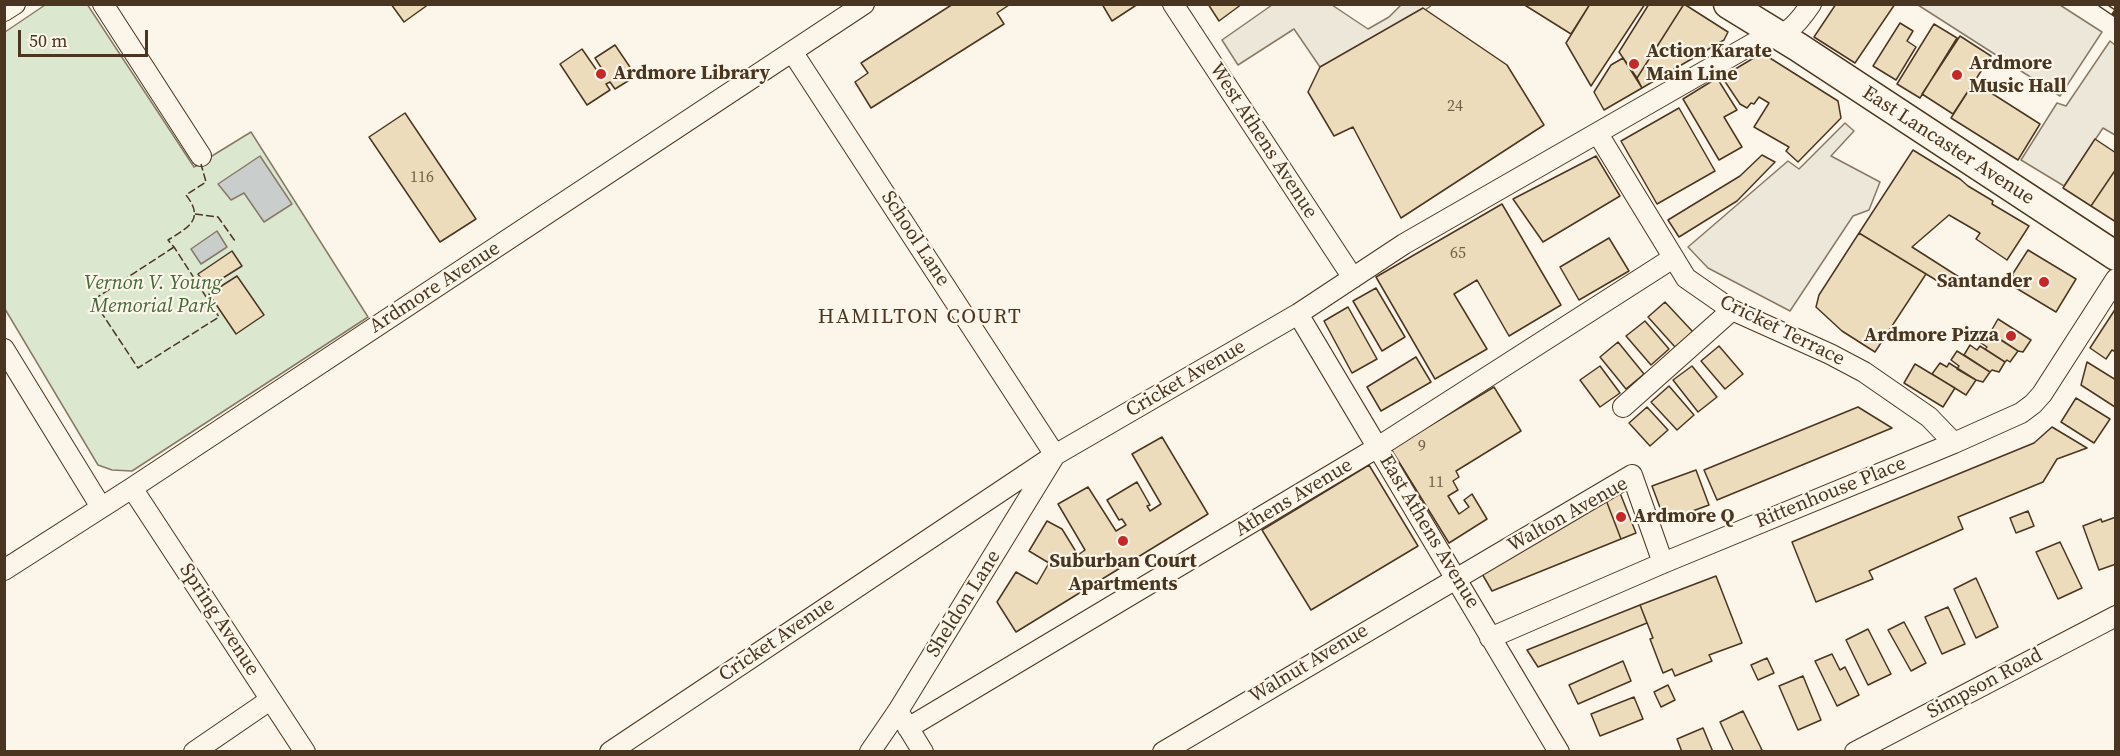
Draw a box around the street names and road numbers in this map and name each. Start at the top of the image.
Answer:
street label: West Athens Avenue [1204,59,1322,223]
street label: East Lancaster Avenue [1857,81,2039,211]
street label: School Lane [875,187,955,291]
street label: Ardmore Avenue [365,237,505,339]
street label: Cricket Terrace [1716,290,1848,372]
street label: Cricket Avenue [1122,335,1250,423]
street label: East Athens Avenue [1374,451,1484,613]
street label: Rittenhouse Place [1752,452,1910,534]
street label: Athens Avenue [1231,454,1357,542]
street label: Walton Avenue [1504,472,1632,558]
street label: Sheldon Lane [922,546,1006,662]
street label: Spring Avenue [174,559,264,681]
street label: Cricket Avenue [715,593,839,687]
street label: Walnut Avenue [1245,619,1373,709]
street label: Simpson Road [1923,644,2047,724]

